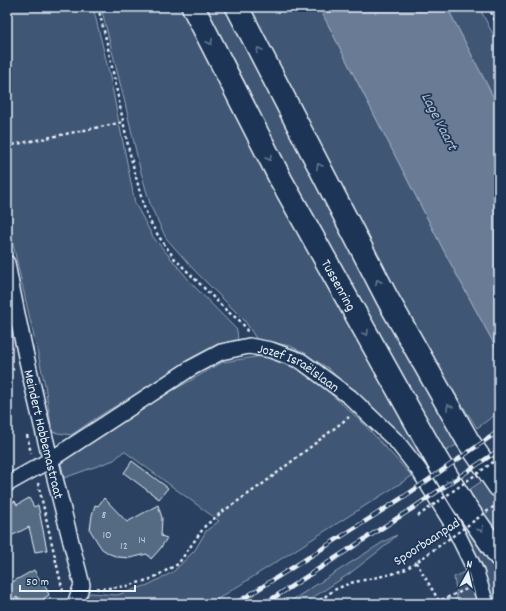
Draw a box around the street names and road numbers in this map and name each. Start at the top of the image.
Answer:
street label: Tussenring [315,256,360,315]
street label: Jozef Israëlslaan [256,340,343,398]
street label: Meindert Hobbemastraat [17,368,68,501]
street label: Spoorbaanpad [390,514,464,572]

